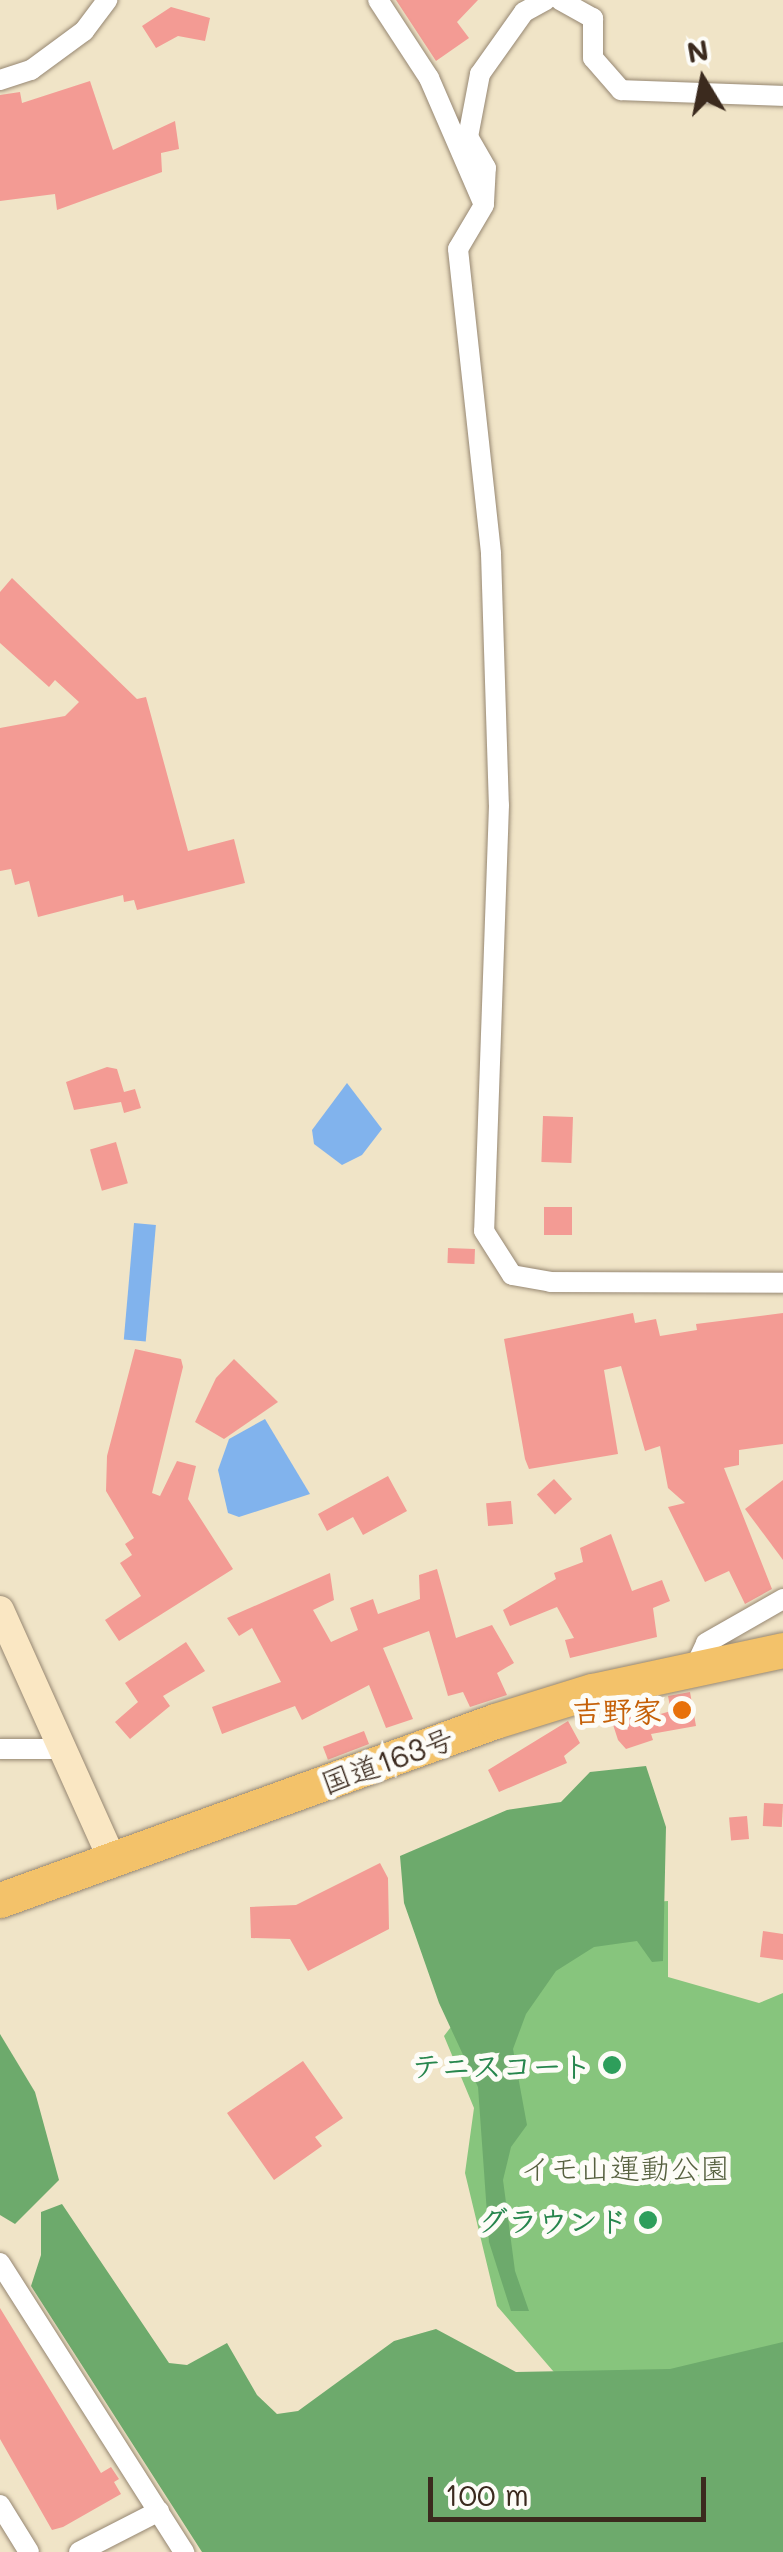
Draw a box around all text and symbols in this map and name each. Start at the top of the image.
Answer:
north arrow [653,30,753,130]
text: N [684,31,711,70]
place label: 吉野家 [572,1692,662,1728]
marker: 吉野家 [671,1699,693,1721]
street label: 国道163号 [315,1719,459,1801]
place label: テニスコート [412,2047,592,2083]
marker: テニスコート [601,2054,623,2076]
park label: イモ山運動公園 [520,2149,730,2185]
place label: グラウンド [478,2202,628,2238]
marker: グラウンド [637,2209,659,2231]
scale bar [433,2457,710,2519]
text: 100 m [445,2474,529,2514]

